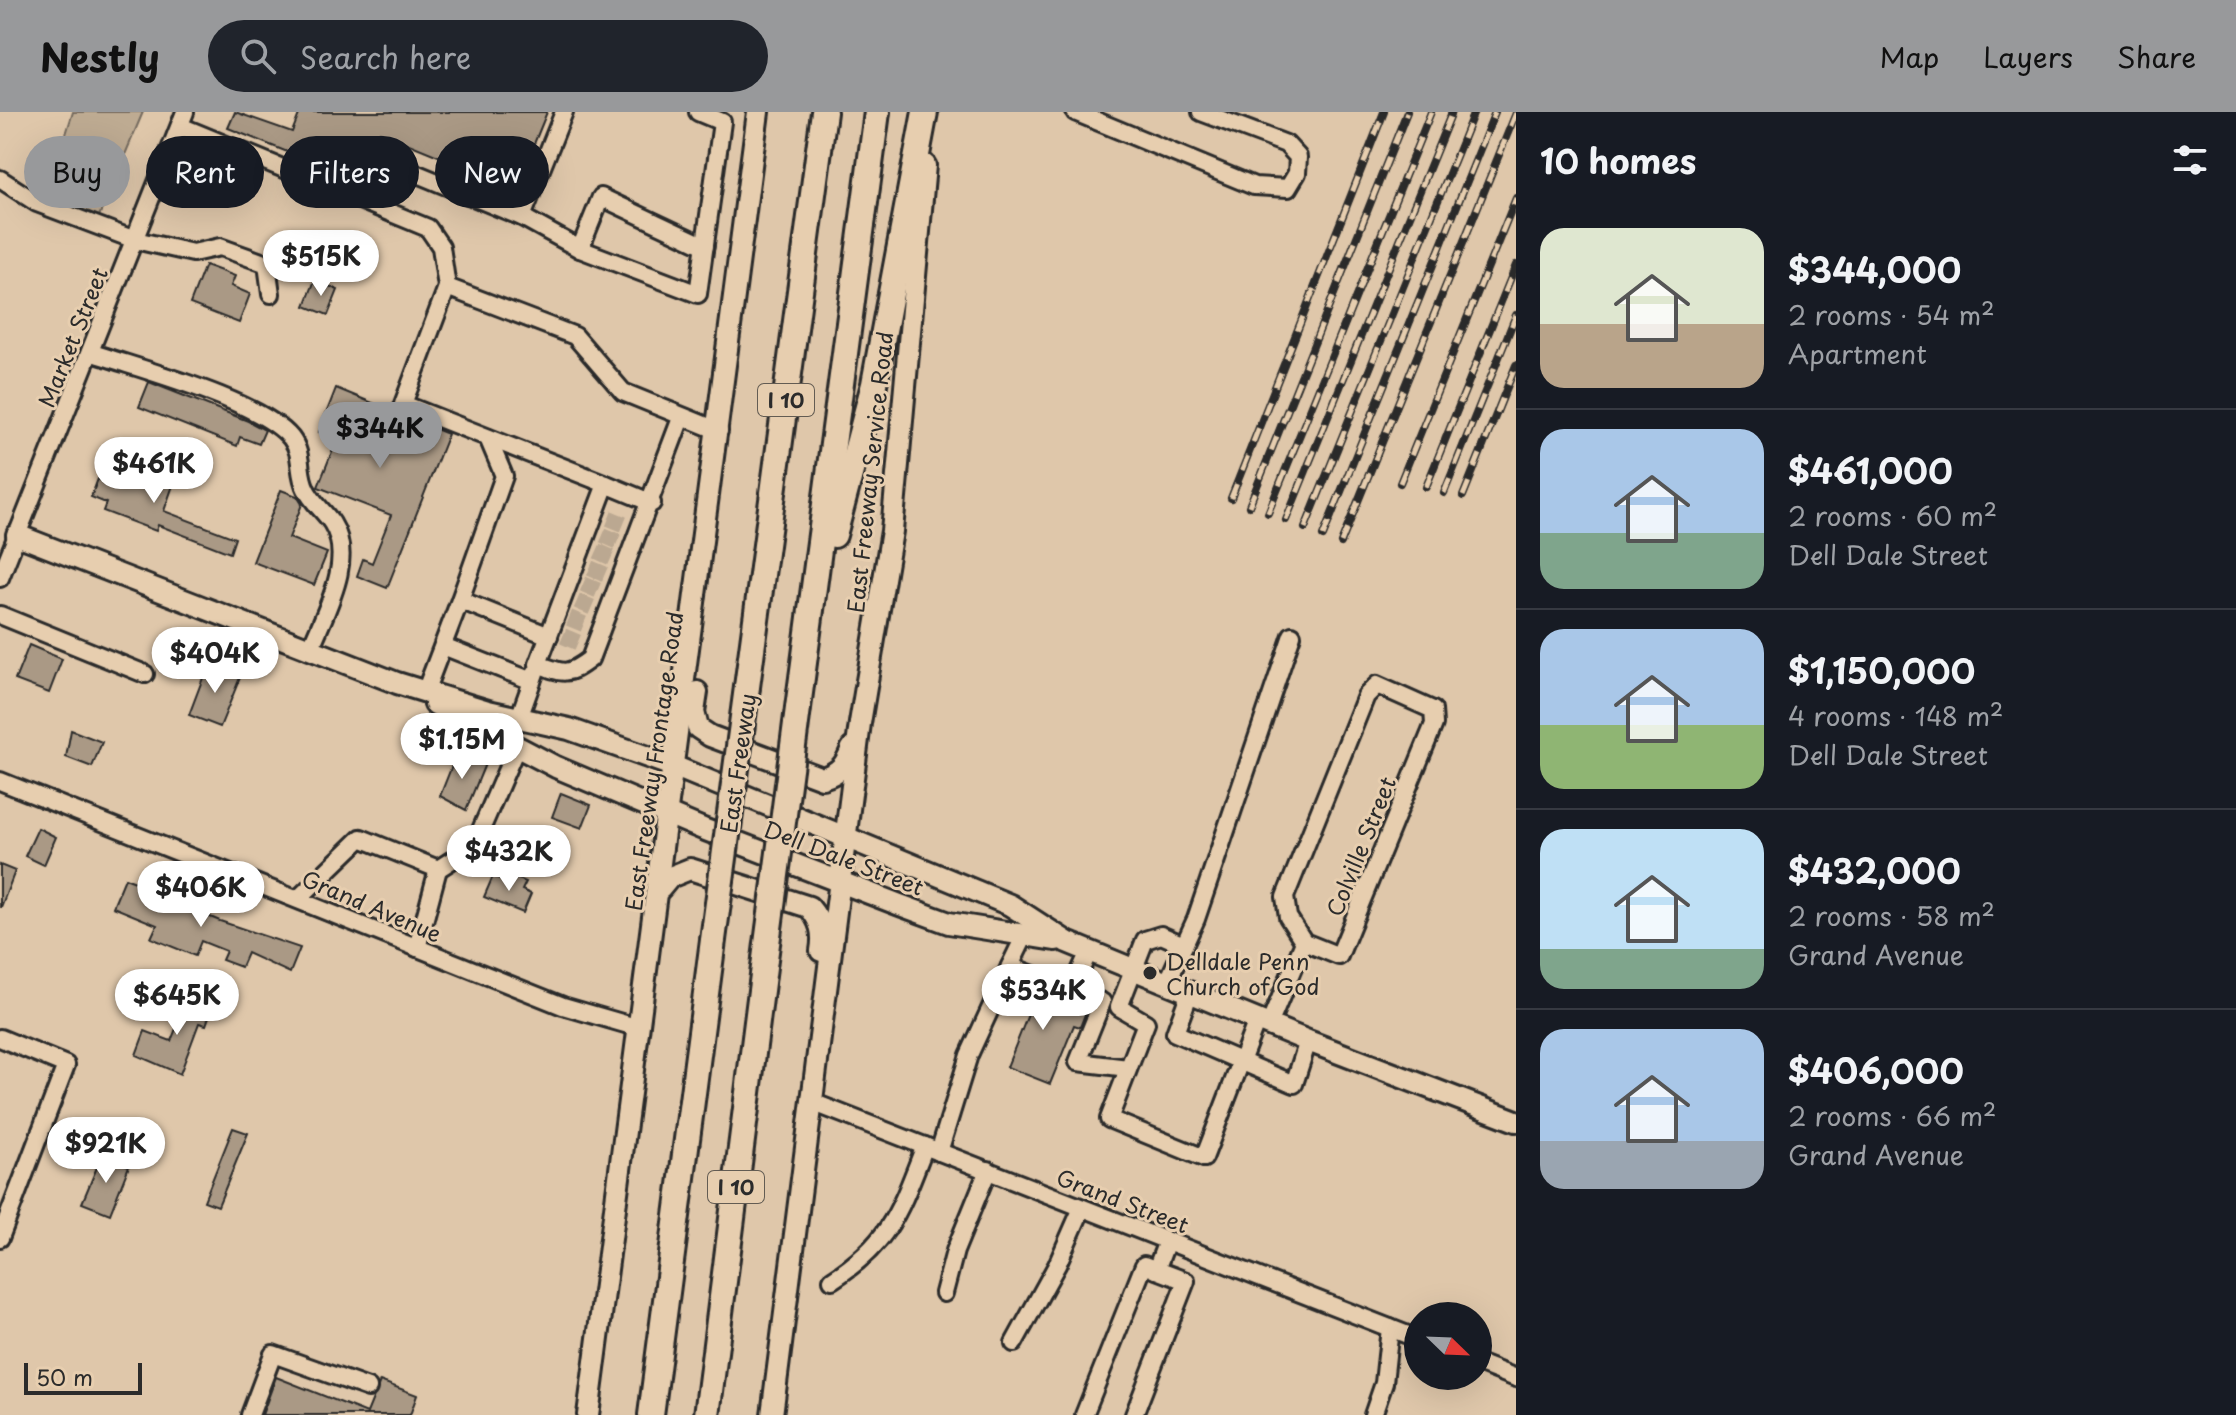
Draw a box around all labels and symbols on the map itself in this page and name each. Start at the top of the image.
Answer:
pin: $515K [265,230,377,298]
street label: Market Street [29,262,115,412]
street label: East Freeway Service Road [838,330,900,614]
road number: I 10 [758,384,814,416]
pin: $344K [324,402,436,470]
pin: $461K [98,437,210,505]
street label: East Freeway Frontage Road [616,609,690,913]
pin: $404K [159,627,271,695]
street label: East Freeway [711,691,763,835]
pin: $1.15M [397,713,527,781]
street label: Colville Street [1317,771,1403,921]
street label: Dell Dale Street [759,811,929,903]
pin: $432K [453,825,565,893]
pin: $406K [145,861,257,929]
street label: Grand Avenue [297,861,447,949]
place label: Delldale Penn Church of God [1166,944,1319,1002]
pin: $534K [987,964,1099,1032]
marker: Delldale Penn Church of God [1141,964,1159,982]
pin: $645K [121,969,233,1037]
pin: $921K [50,1117,162,1185]
street label: Grand Street [1052,1160,1194,1240]
road number: I 10 [708,1171,764,1203]
north arrow [1404,1302,1492,1390]
scale bar [24,1359,142,1395]

